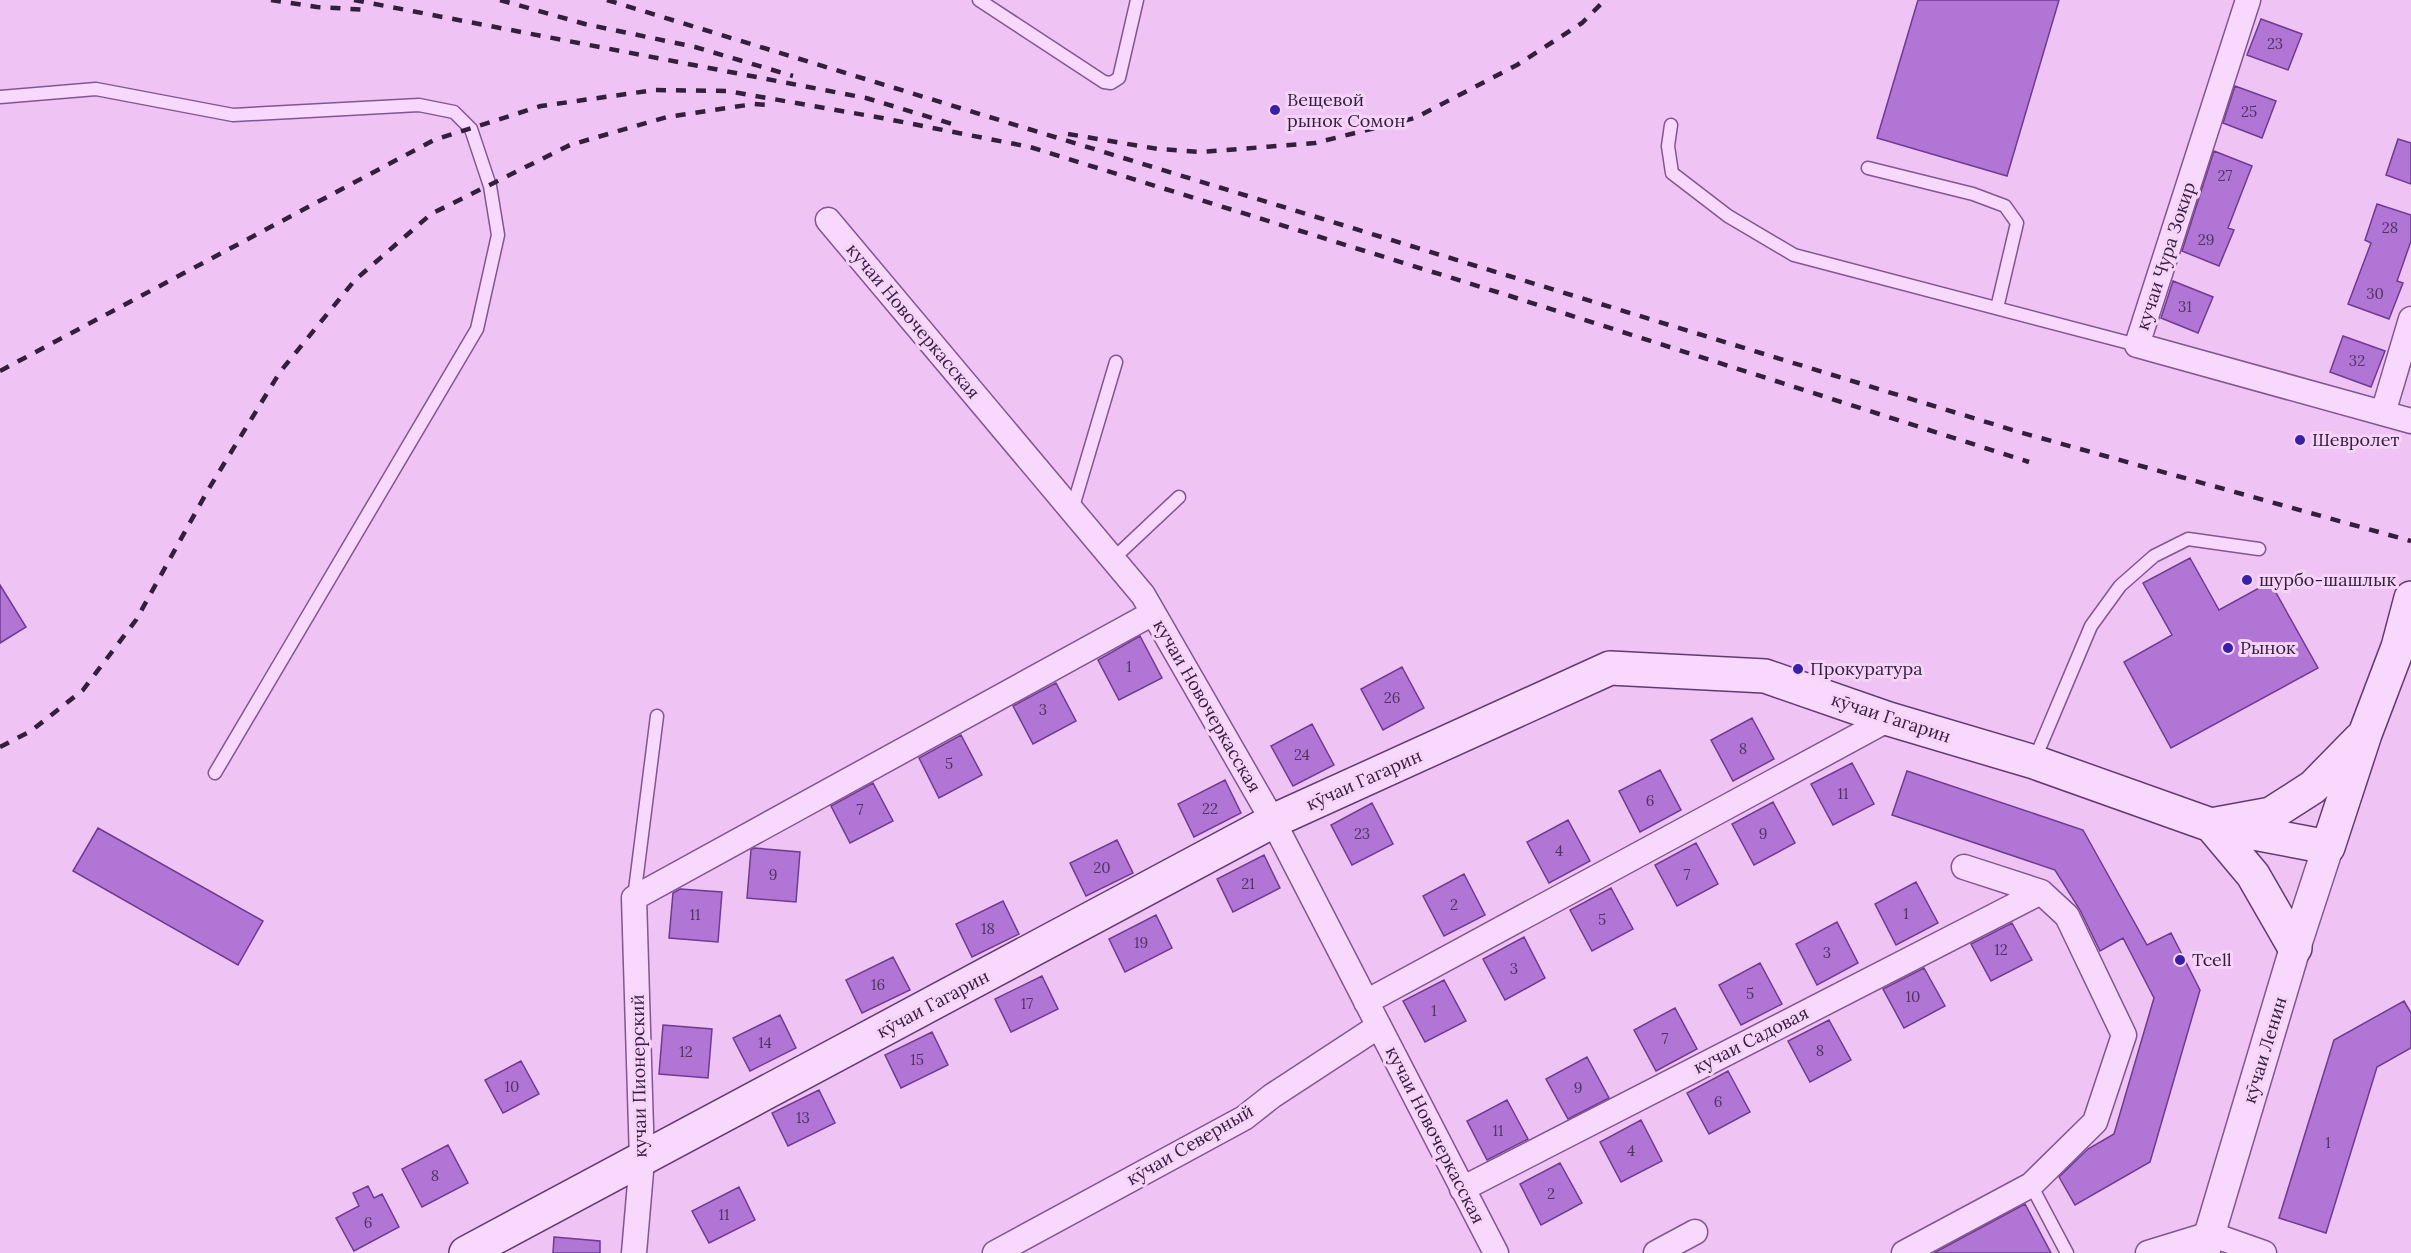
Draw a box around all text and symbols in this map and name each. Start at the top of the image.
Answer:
house number: 23 [2267,34,2283,53]
place label: Вещевой рынок Сомон [1287,88,1405,132]
house number: 25 [2241,102,2257,121]
marker: Вещевой рынок Сомон [1268,103,1282,117]
house number: 27 [2218,166,2233,185]
street label: кучаи Чура Зокир [2131,179,2200,333]
house number: 28 [2382,218,2398,237]
house number: 29 [2198,230,2214,249]
street label: кучаи Новочеркасская [842,238,985,403]
house number: 30 [2366,284,2384,303]
house number: 31 [2178,297,2192,316]
house number: 32 [2349,351,2365,370]
place label: Шевролет [2312,428,2400,451]
marker: Шевролет [2293,433,2307,447]
place label: шурбо-шашлык [2259,568,2396,591]
marker: шурбо-шашлык [2240,573,2254,587]
street label: кучаи Новочеркасская [1148,615,1266,796]
place label: Рынок [2240,636,2296,659]
marker: Рынок [2221,641,2235,655]
house number: 1 [1126,657,1132,676]
place label: Прокуратура [1810,657,1923,680]
marker: Прокуратура [1791,662,1805,676]
street label: кӯчаи Гагарин [1829,687,1954,748]
house number: 26 [1384,688,1400,707]
house number: 3 [1039,700,1047,719]
house number: 8 [1739,739,1747,758]
street label: кӯчаи Гагарин [1302,744,1425,815]
house number: 24 [1294,745,1310,764]
house number: 5 [945,754,953,773]
house number: 11 [1838,784,1848,803]
house number: 6 [1646,791,1654,810]
house number: 22 [1202,799,1218,818]
house number: 7 [857,800,864,819]
house number: 23 [1354,824,1370,843]
house number: 9 [1759,824,1767,843]
house number: 4 [1555,841,1563,860]
house number: 20 [1093,858,1111,877]
house number: 9 [769,865,777,884]
house number: 7 [1684,865,1691,884]
house number: 21 [1241,874,1255,893]
house number: 2 [1450,895,1458,914]
house number: 1 [1903,904,1909,923]
house number: 11 [690,905,700,924]
house number: 5 [1598,910,1606,929]
house number: 18 [981,919,995,938]
house number: 19 [1134,933,1148,952]
house number: 12 [1994,940,2008,959]
house number: 3 [1823,943,1831,962]
place label: Tcell [2192,948,2232,971]
marker: Tcell [2173,953,2187,967]
house number: 3 [1510,959,1518,978]
street label: кӯчаи Гагарин [873,964,993,1043]
house number: 16 [871,975,885,994]
house number: 5 [1746,984,1754,1003]
house number: 10 [1906,987,1920,1006]
street label: кучаи Пионерский [626,994,651,1158]
house number: 17 [1021,994,1033,1013]
street label: кӯчаи Ленин [2237,994,2292,1106]
house number: 1 [1431,1001,1437,1020]
street label: кучаи Садовая [1689,1001,1812,1078]
house number: 7 [1662,1029,1669,1048]
house number: 14 [758,1033,772,1052]
house number: 8 [1816,1041,1824,1060]
house number: 12 [679,1042,693,1061]
street label: кучаи Новочеркасская [1381,1042,1490,1227]
house number: 15 [910,1050,924,1069]
house number: 10 [505,1077,519,1096]
house number: 9 [1574,1078,1582,1097]
house number: 6 [1714,1092,1722,1111]
street label: кӯчаи Северный [1122,1099,1257,1190]
house number: 13 [796,1108,810,1127]
house number: 11 [1493,1121,1503,1140]
house number: 1 [2325,1133,2331,1152]
house number: 4 [1627,1141,1635,1160]
house number: 8 [431,1166,439,1185]
house number: 2 [1547,1184,1555,1203]
house number: 11 [719,1205,729,1224]
house number: 6 [364,1213,372,1232]

